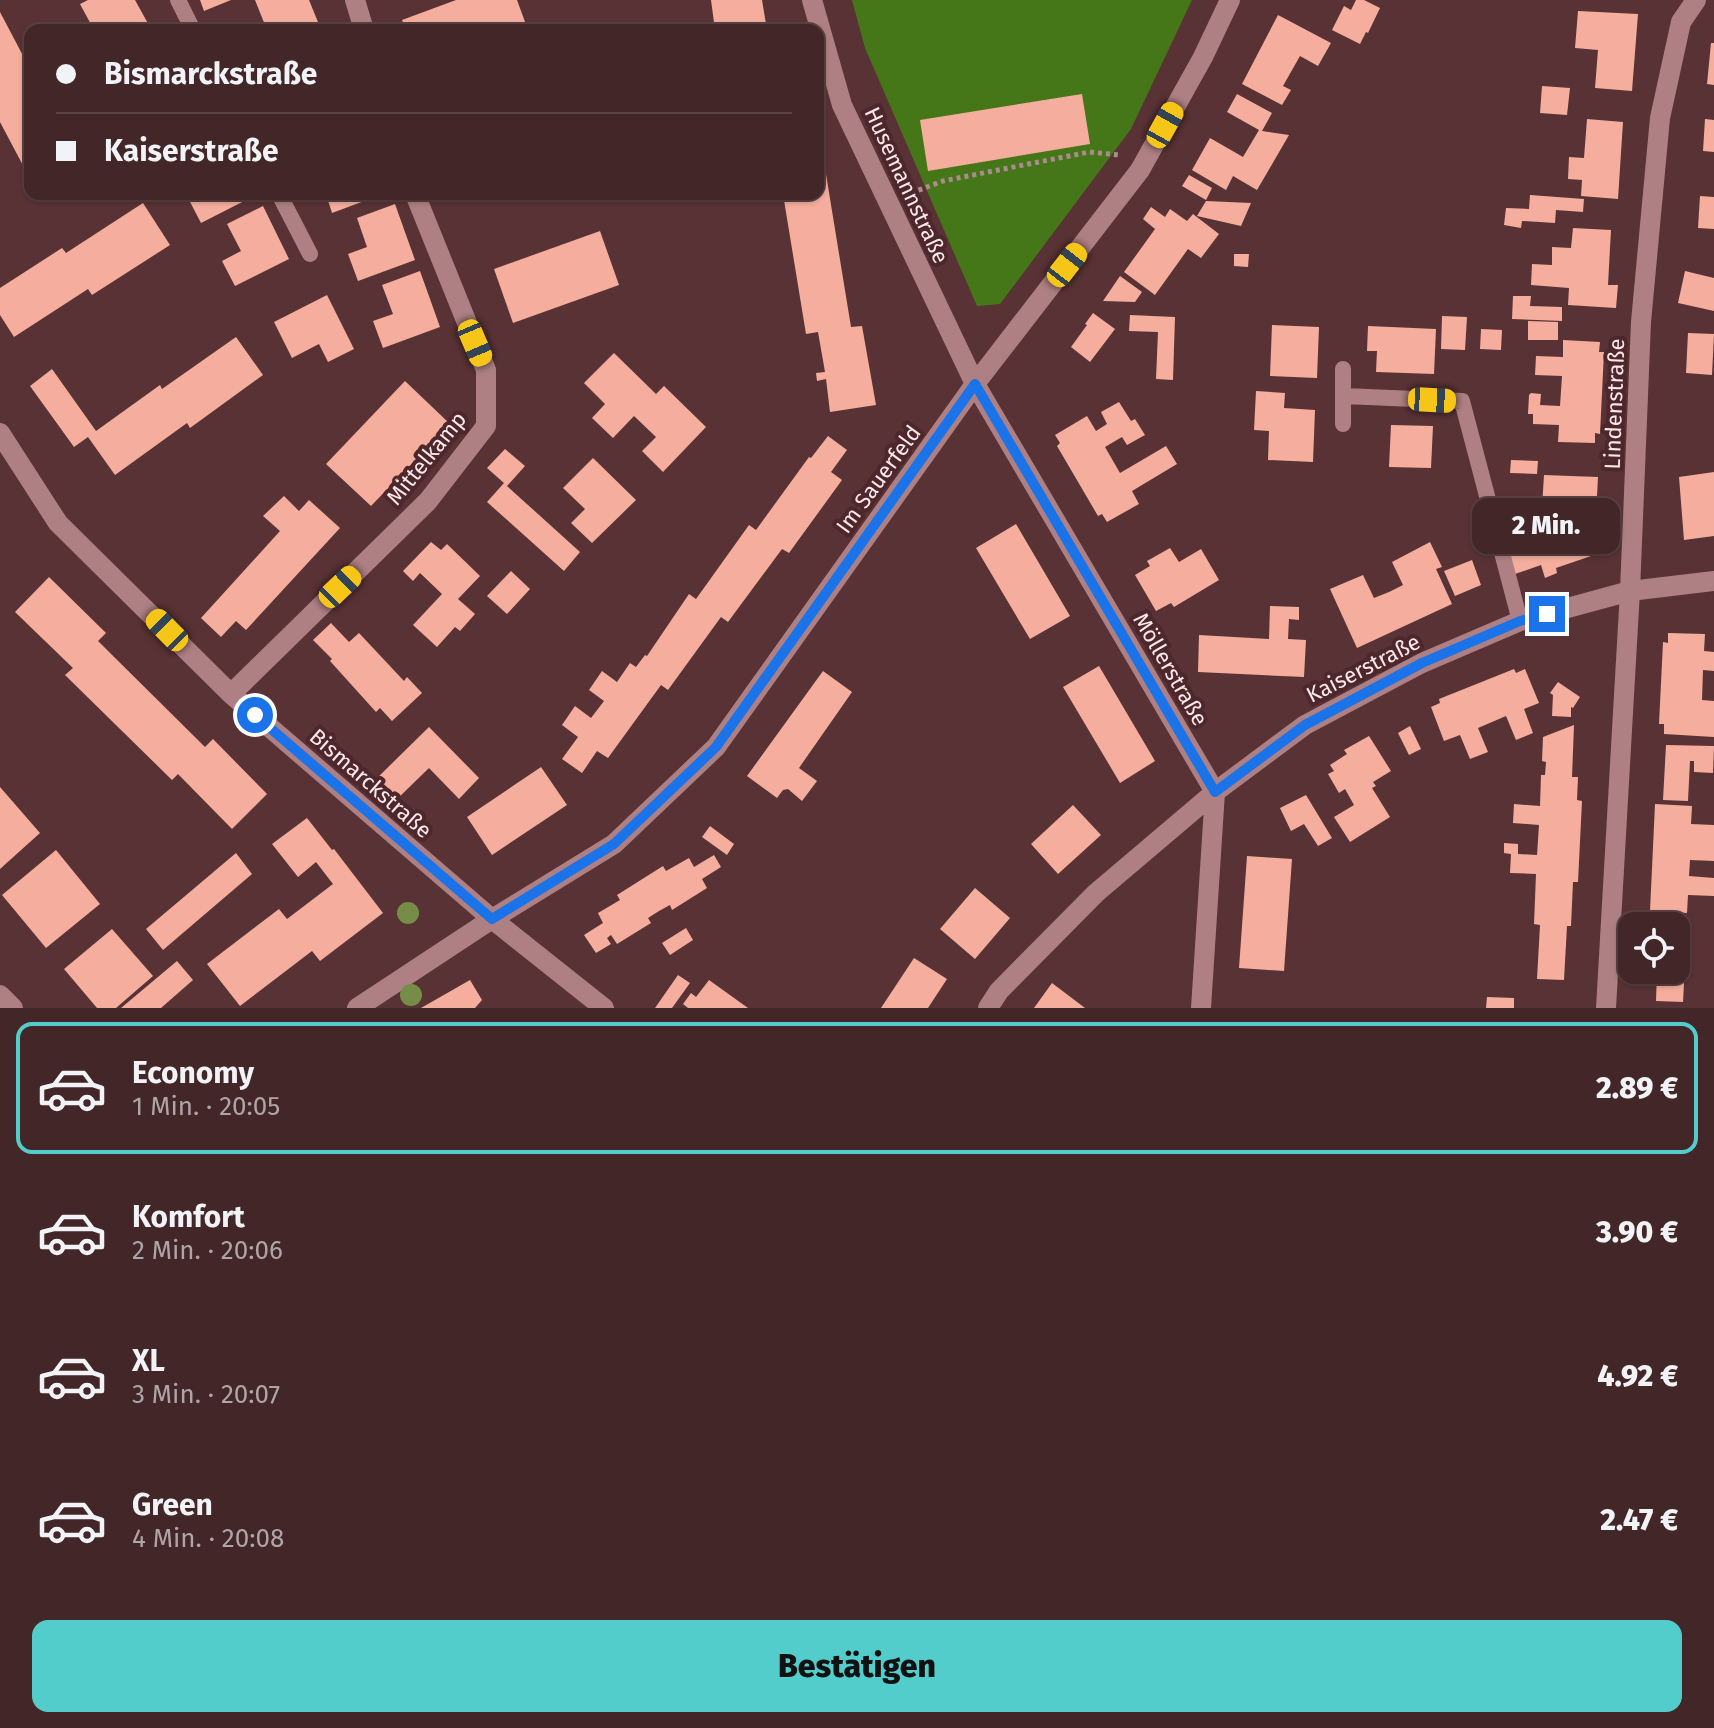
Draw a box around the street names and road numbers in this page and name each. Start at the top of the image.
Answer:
street label: Husemannstraße [858,103,955,268]
street label: Lindenstraße [1599,338,1630,470]
street label: Mittelkamp [381,406,472,510]
street label: Im Sauerfeld [830,420,927,539]
street label: Möllerstraße [1127,608,1214,730]
street label: Kaiserstraße [1302,628,1425,709]
street label: Bismarckstraße [304,723,437,844]

